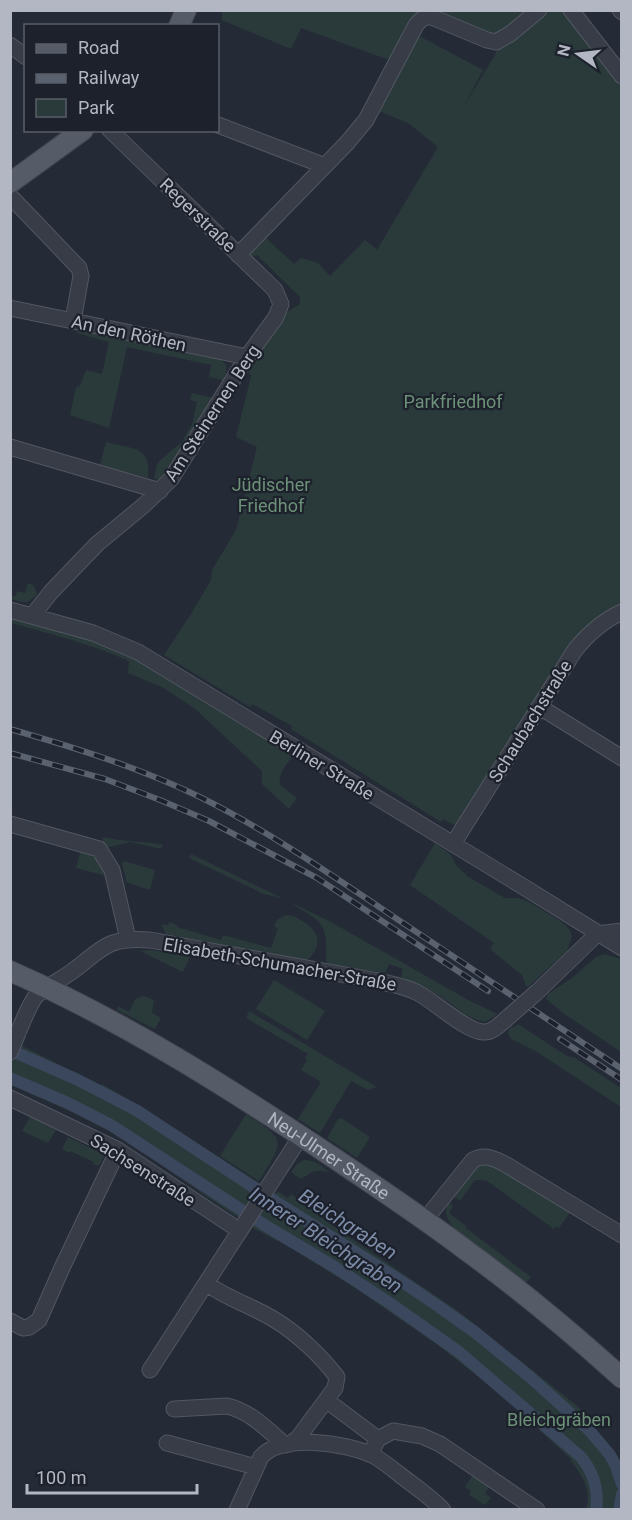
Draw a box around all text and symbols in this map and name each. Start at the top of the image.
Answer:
legend [24,24,219,132]
north arrow [548,24,608,84]
text: Road [78,37,119,58]
text: N [553,43,575,58]
text: Railway [78,67,140,88]
text: Park [78,97,115,118]
street label: Regerstraße [156,174,240,256]
street label: An den Röthen [70,311,188,355]
street label: Am Steinernen Berg [160,341,264,485]
park label: Parkfriedhof [403,391,503,412]
park label: Jüdischer Friedhof [232,474,310,516]
street label: Schaubachstraße [484,656,576,786]
street label: Berliner Straße [266,726,378,804]
street label: Elisabeth-Schumacher-Straße [162,933,398,995]
street label: Neu-Ulmer Straße [264,1107,394,1203]
street label: Sachsenstraße [87,1129,199,1211]
water label: Innerer Bleichgraben [245,1182,407,1298]
water label: Bleichgraben [294,1183,402,1265]
park label: Bleichgräben [507,1409,611,1430]
scale bar [27,1457,196,1495]
text: 100 m [36,1467,87,1488]

